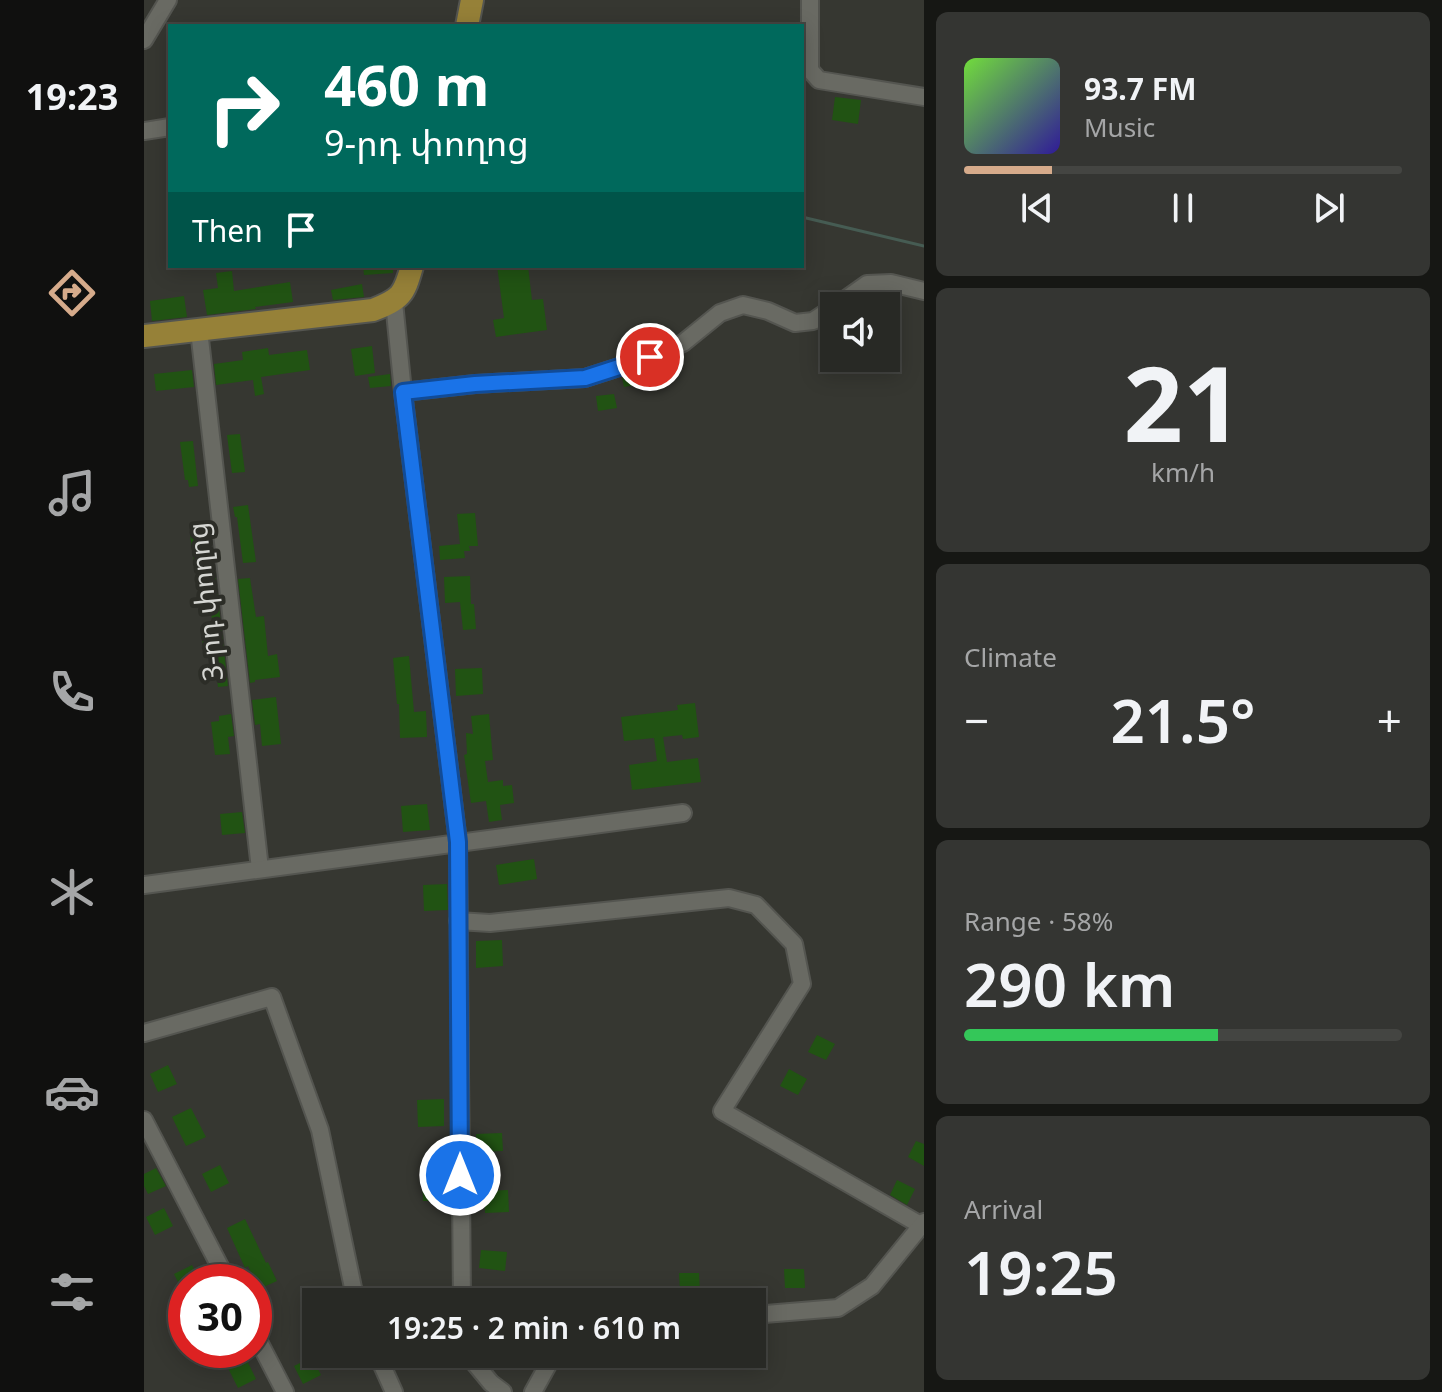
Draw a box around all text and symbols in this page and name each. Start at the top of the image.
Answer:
text: 460 m [324,46,489,122]
icon: right [192,56,296,160]
text: 93.7 FM [1084,68,1196,109]
text: 19:23 [26,72,118,121]
text: Music [1084,109,1155,145]
text: 9-րդ փողոց [324,118,529,167]
icon: previous [1015,186,1059,230]
icon: pause [1161,186,1205,230]
icon: next [1307,186,1351,230]
icon: arrive [279,208,323,252]
text: Then [192,210,263,251]
icon: directions [44,265,100,321]
map controls [820,292,900,372]
button: sound [820,292,900,372]
pin [616,323,684,391]
text: 21 [1124,331,1242,472]
icon: arrive [628,335,672,379]
text: km/h [1151,454,1215,490]
icon: music [44,465,100,521]
street label: 3-րդ փողոց [177,521,231,683]
text: Climate [964,639,1057,675]
icon: phone [44,664,100,720]
text: 21.5° [1110,679,1256,761]
text: − [964,690,989,750]
text: + [1377,690,1402,750]
icon: climate [44,864,100,920]
text: Range · 58% [964,903,1113,939]
text: 290 km [964,943,1175,1025]
icon: car [44,1064,100,1120]
position arrow [418,1133,502,1217]
text: Arrival [964,1191,1043,1227]
text: 19:25 [964,1231,1118,1313]
icon: filters [44,1264,100,1320]
speed limit sign: 30 [168,1264,272,1368]
text: 19:25 · 2 min · 610 m [387,1307,681,1348]

